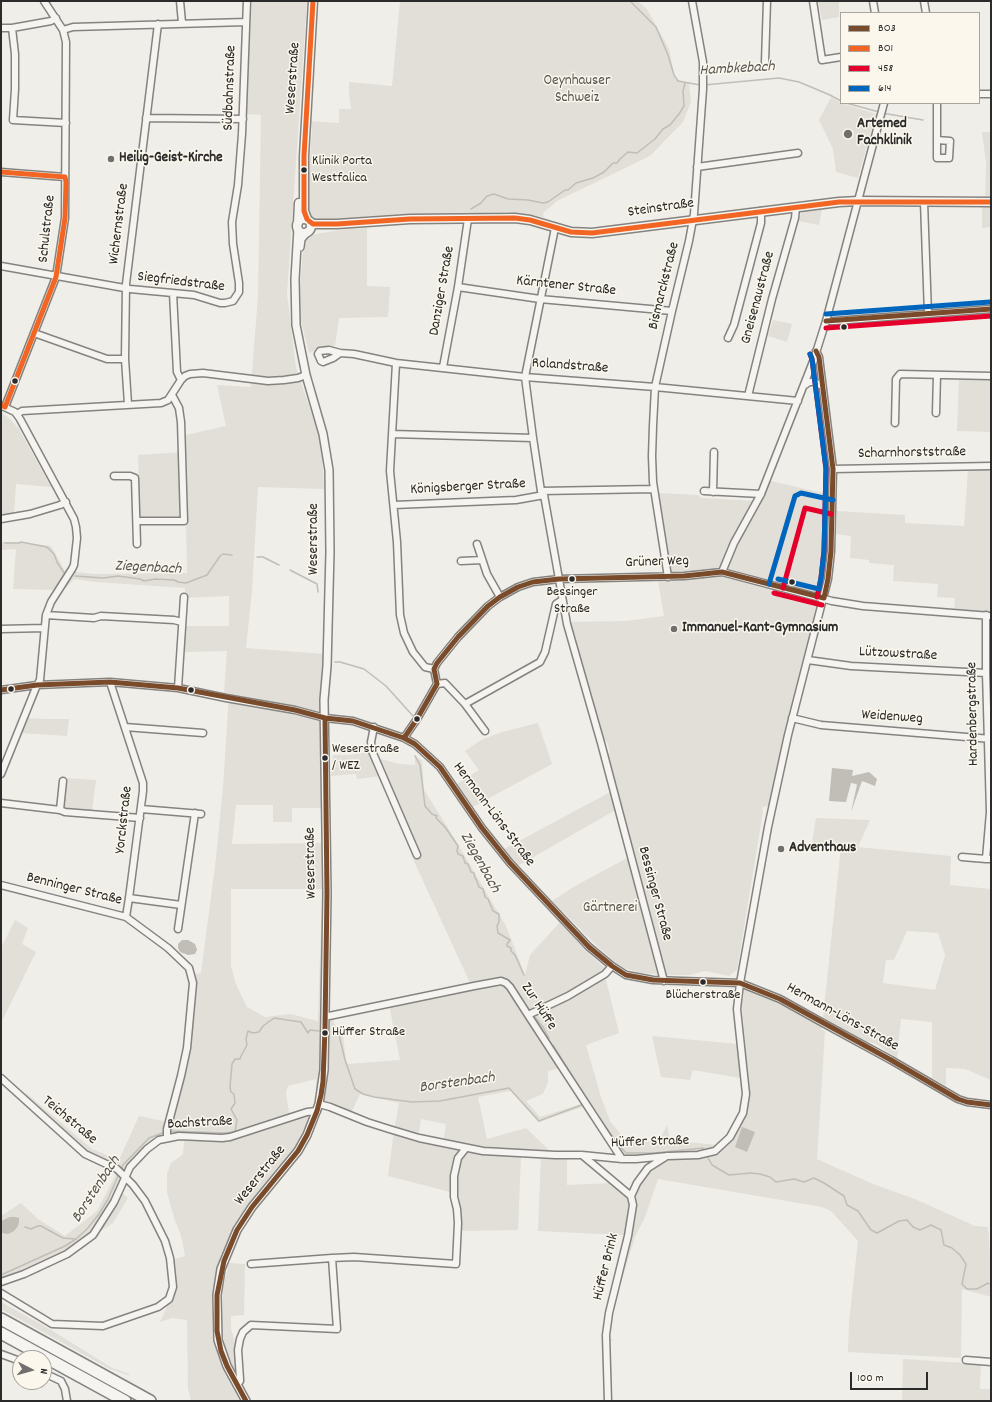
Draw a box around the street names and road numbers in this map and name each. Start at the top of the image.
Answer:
street label: Weserstraße [283,42,305,114]
street label: Südbahnstraße [221,45,241,131]
street label: Wichernstraße [106,182,134,266]
street label: Schulstraße [36,194,60,264]
street label: Steinstraße [627,195,695,223]
street label: Bismarckstraße [645,240,685,332]
street label: Danziger Straße [426,245,460,337]
street label: Gneisenaustraße [738,250,780,346]
street label: Siegfriedstraße [136,269,226,297]
street label: Kärntener Straße [515,273,617,301]
street label: Rolandstraße [531,355,609,379]
street label: Scharnhorststraße [858,444,966,464]
street label: Königsberger Straße [410,476,526,500]
street label: Weserstraße [306,503,324,575]
street label: Grüner Weg [625,553,689,573]
street label: Lützowstraße [858,644,938,666]
street label: Hardenbergstraße [964,662,984,766]
street label: Weidenweg [861,707,923,729]
street label: Hermann-Löns-Straße [448,759,538,871]
street label: Yorckstraße [112,785,138,855]
street label: Weserstraße [302,827,322,899]
street label: Bessinger Straße [633,845,675,943]
street label: Benninger Straße [24,869,124,911]
street label: Zur Hüffe [516,980,560,1034]
street label: Hermann-Löns-Straße [783,980,901,1056]
street label: Teichstraße [38,1093,100,1149]
street label: Bachstraße [167,1113,233,1135]
street label: Hüffer Straße [611,1133,689,1153]
street label: Weserstraße [231,1142,291,1210]
street label: Hüffer Brink [590,1232,624,1302]

